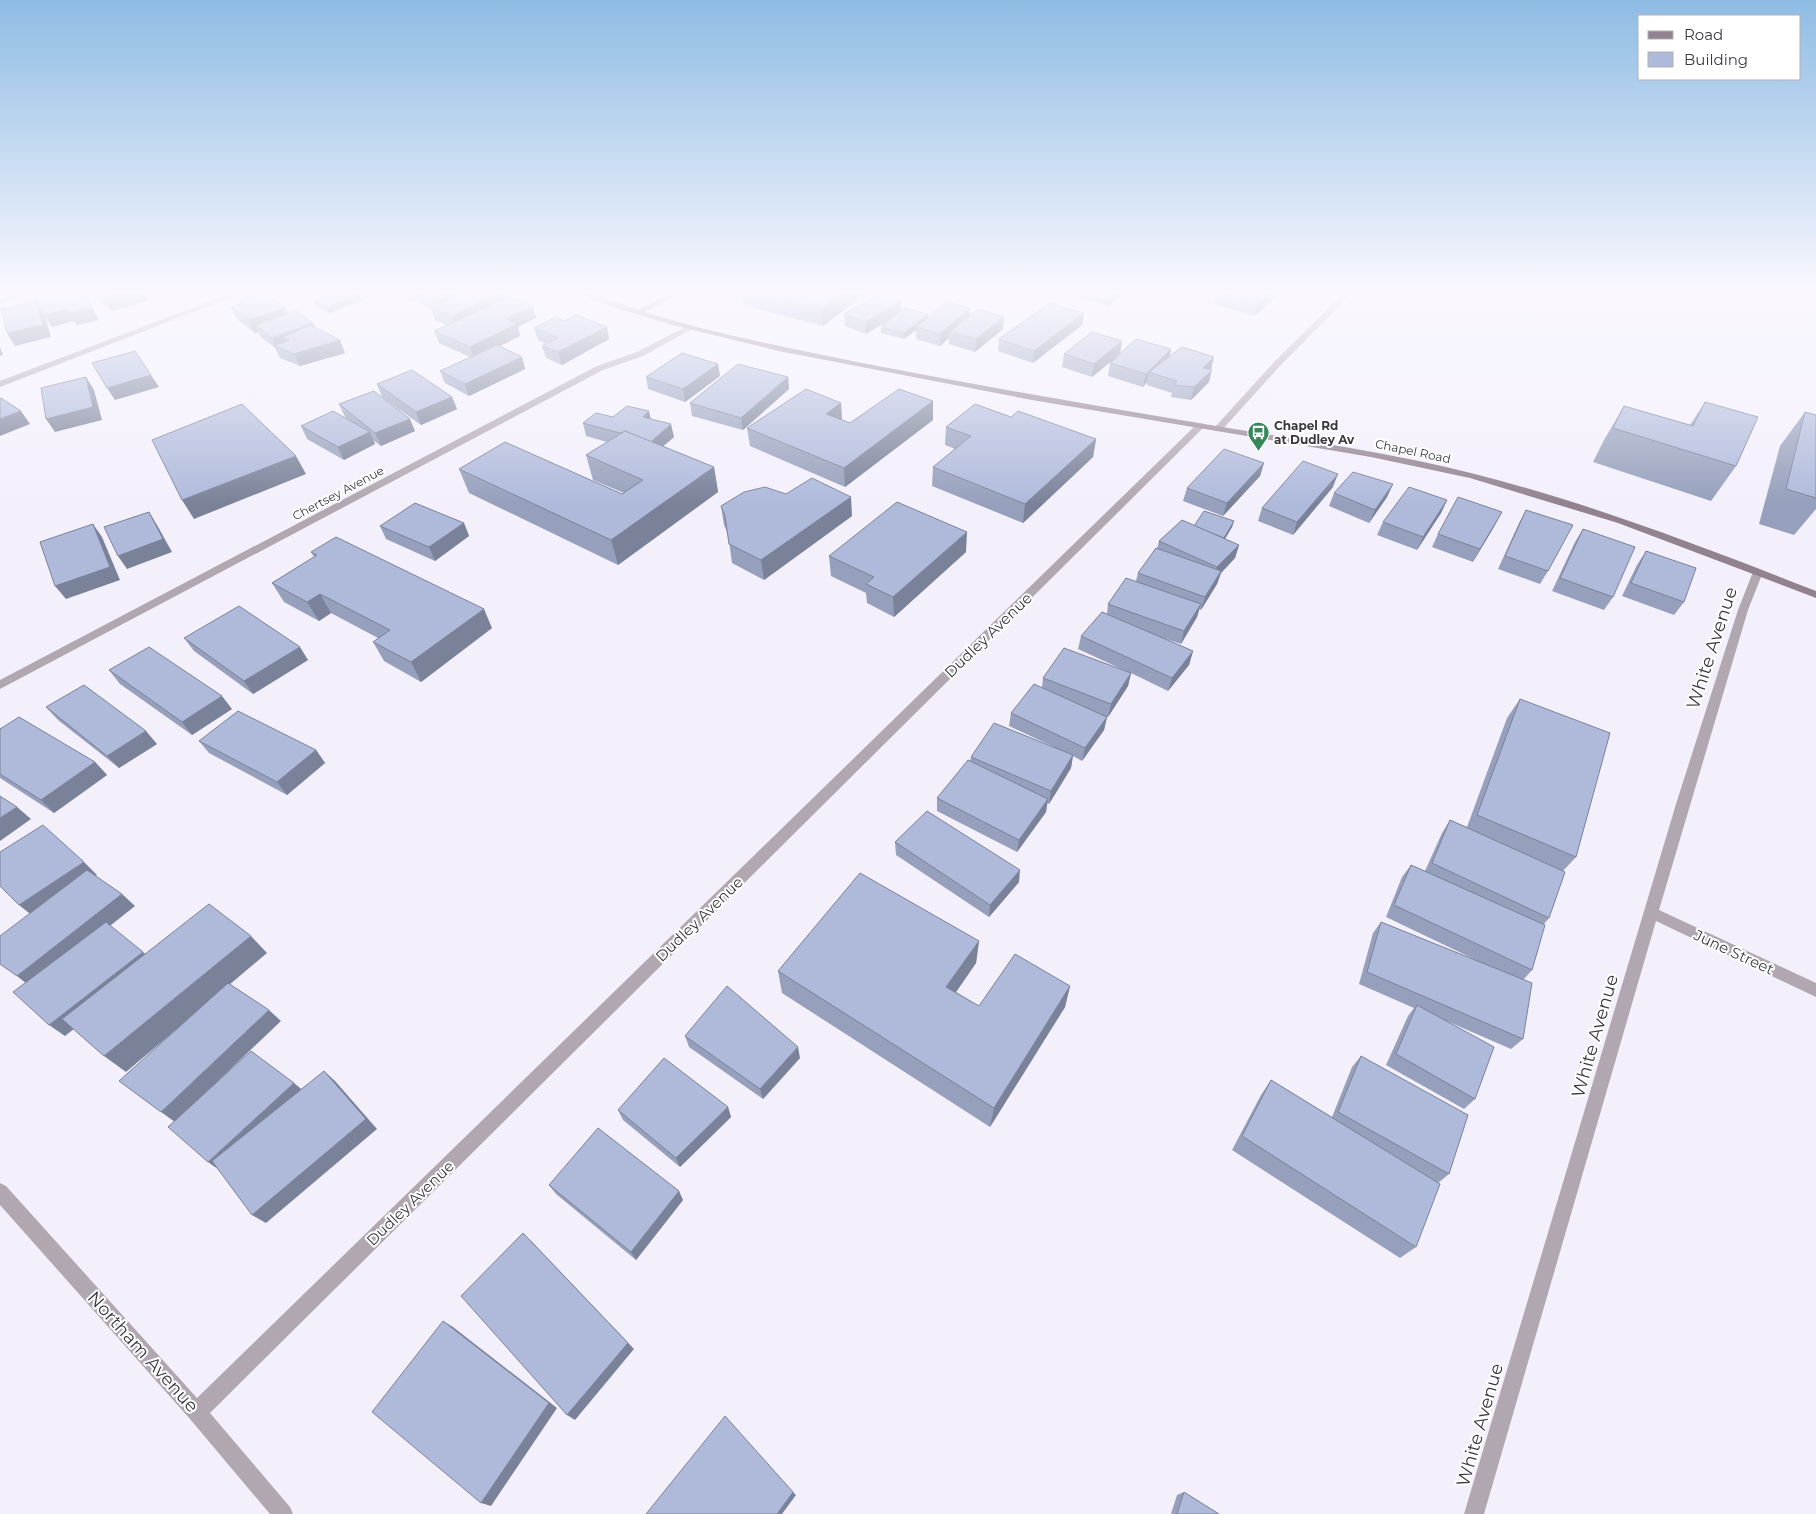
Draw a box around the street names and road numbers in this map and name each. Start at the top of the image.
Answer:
street label: Chapel Road [1374,436,1452,466]
street label: Chertsey Avenue [290,463,386,523]
street label: White Avenue [1682,584,1742,712]
street label: Dudley Avenue [940,588,1036,682]
street label: Dudley Avenue [651,872,747,966]
street label: June Street [1690,925,1777,979]
street label: White Avenue [1567,972,1623,1100]
street label: Dudley Avenue [362,1156,458,1250]
street label: Northam Avenue [83,1287,203,1417]
street label: White Avenue [1452,1361,1508,1489]

